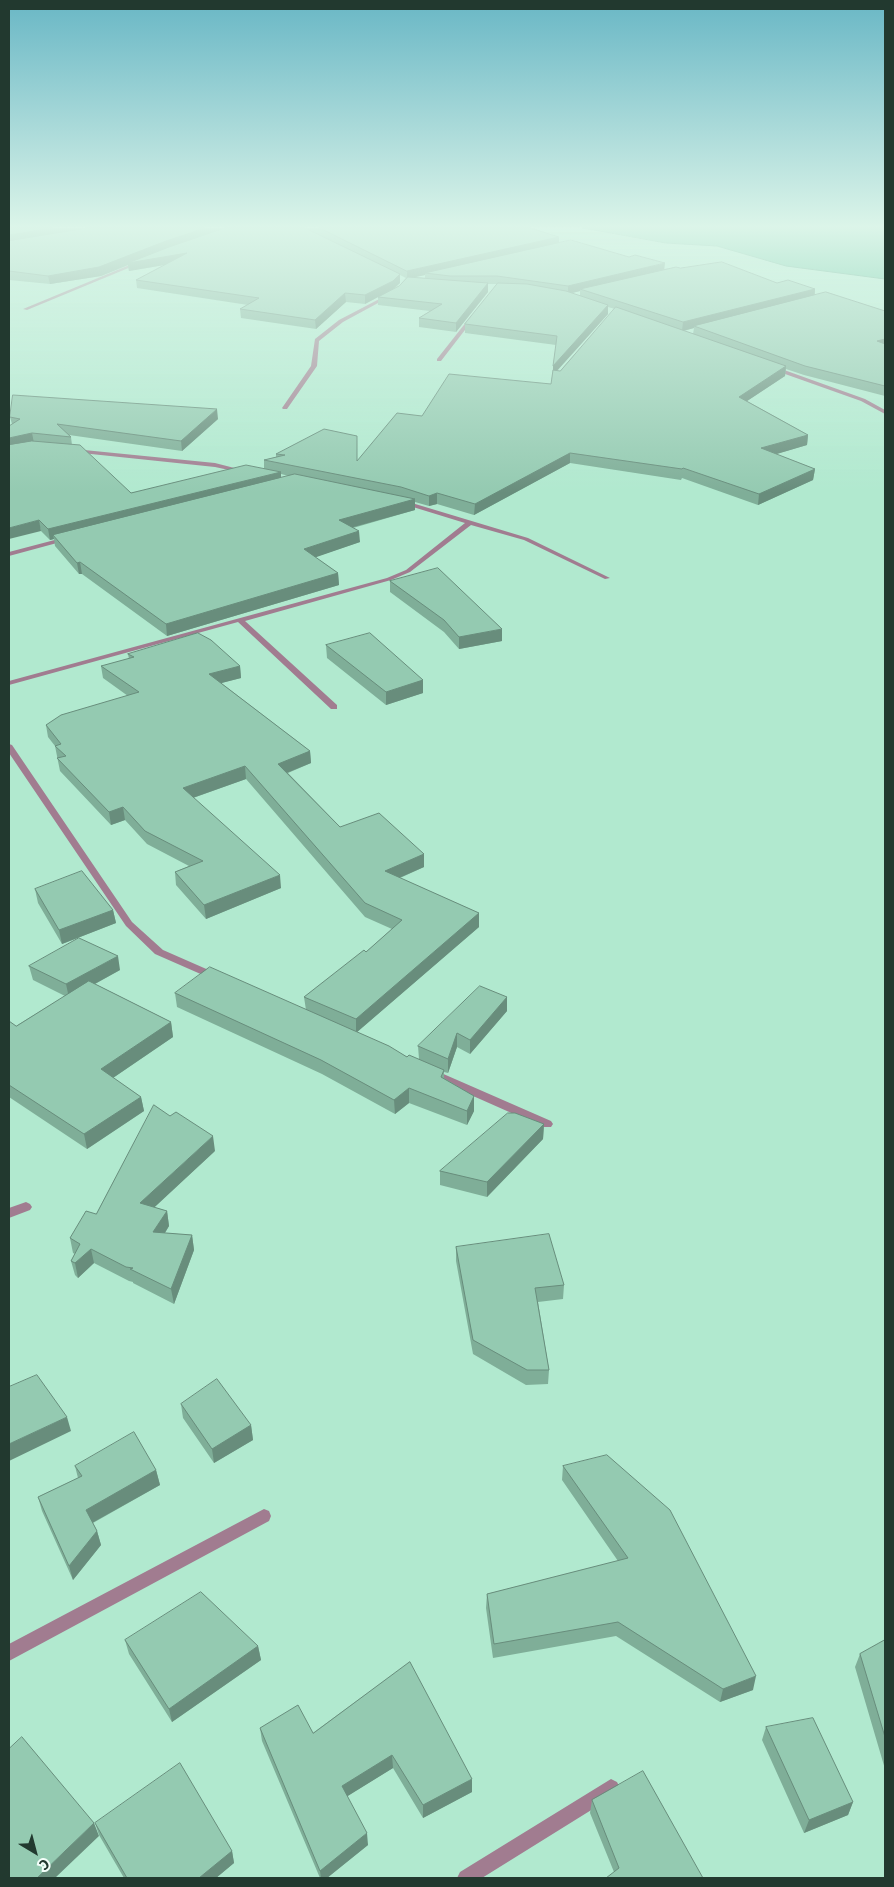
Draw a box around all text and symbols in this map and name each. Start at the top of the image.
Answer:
north arrow [10,1827,60,1877]
text: С [36,1855,53,1874]

